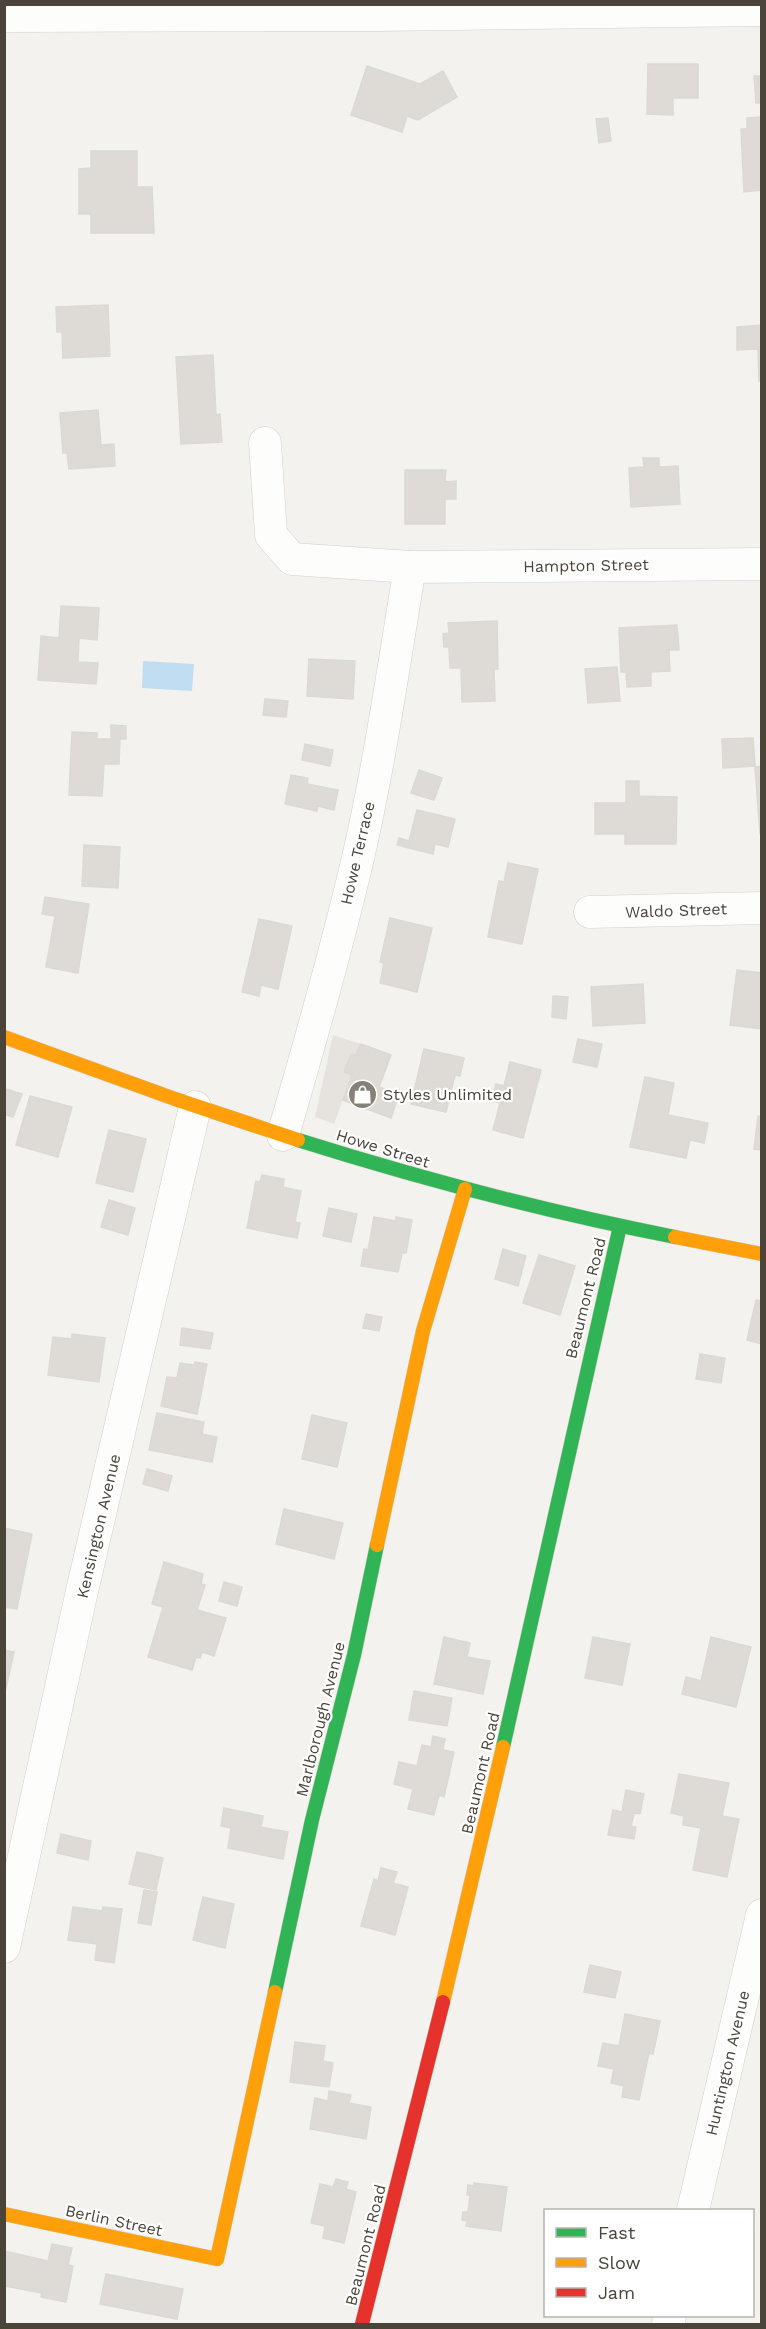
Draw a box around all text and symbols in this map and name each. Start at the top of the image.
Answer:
street label: Hampton Street [523,555,649,576]
street label: Howe Terrace [336,800,379,907]
street label: Waldo Street [625,899,728,922]
shop icon: Styles Unlimited [346,1078,378,1110]
place label: Styles Unlimited [383,1085,512,1104]
street label: Howe Street [334,1125,432,1172]
street label: Beaumont Road [561,1235,610,1361]
street label: Kensington Avenue [73,1452,124,1600]
street label: Marlborough Avenue [292,1640,349,1799]
street label: Beaumont Road [457,1710,504,1836]
street label: Huntington Avenue [702,1989,753,2137]
street label: Beaumont Road [341,2182,390,2308]
street label: Berlin Street [64,2201,165,2240]
legend [544,2209,754,2317]
text: Fast [598,2222,636,2243]
text: Slow [598,2252,641,2273]
text: Jam [598,2282,635,2303]

